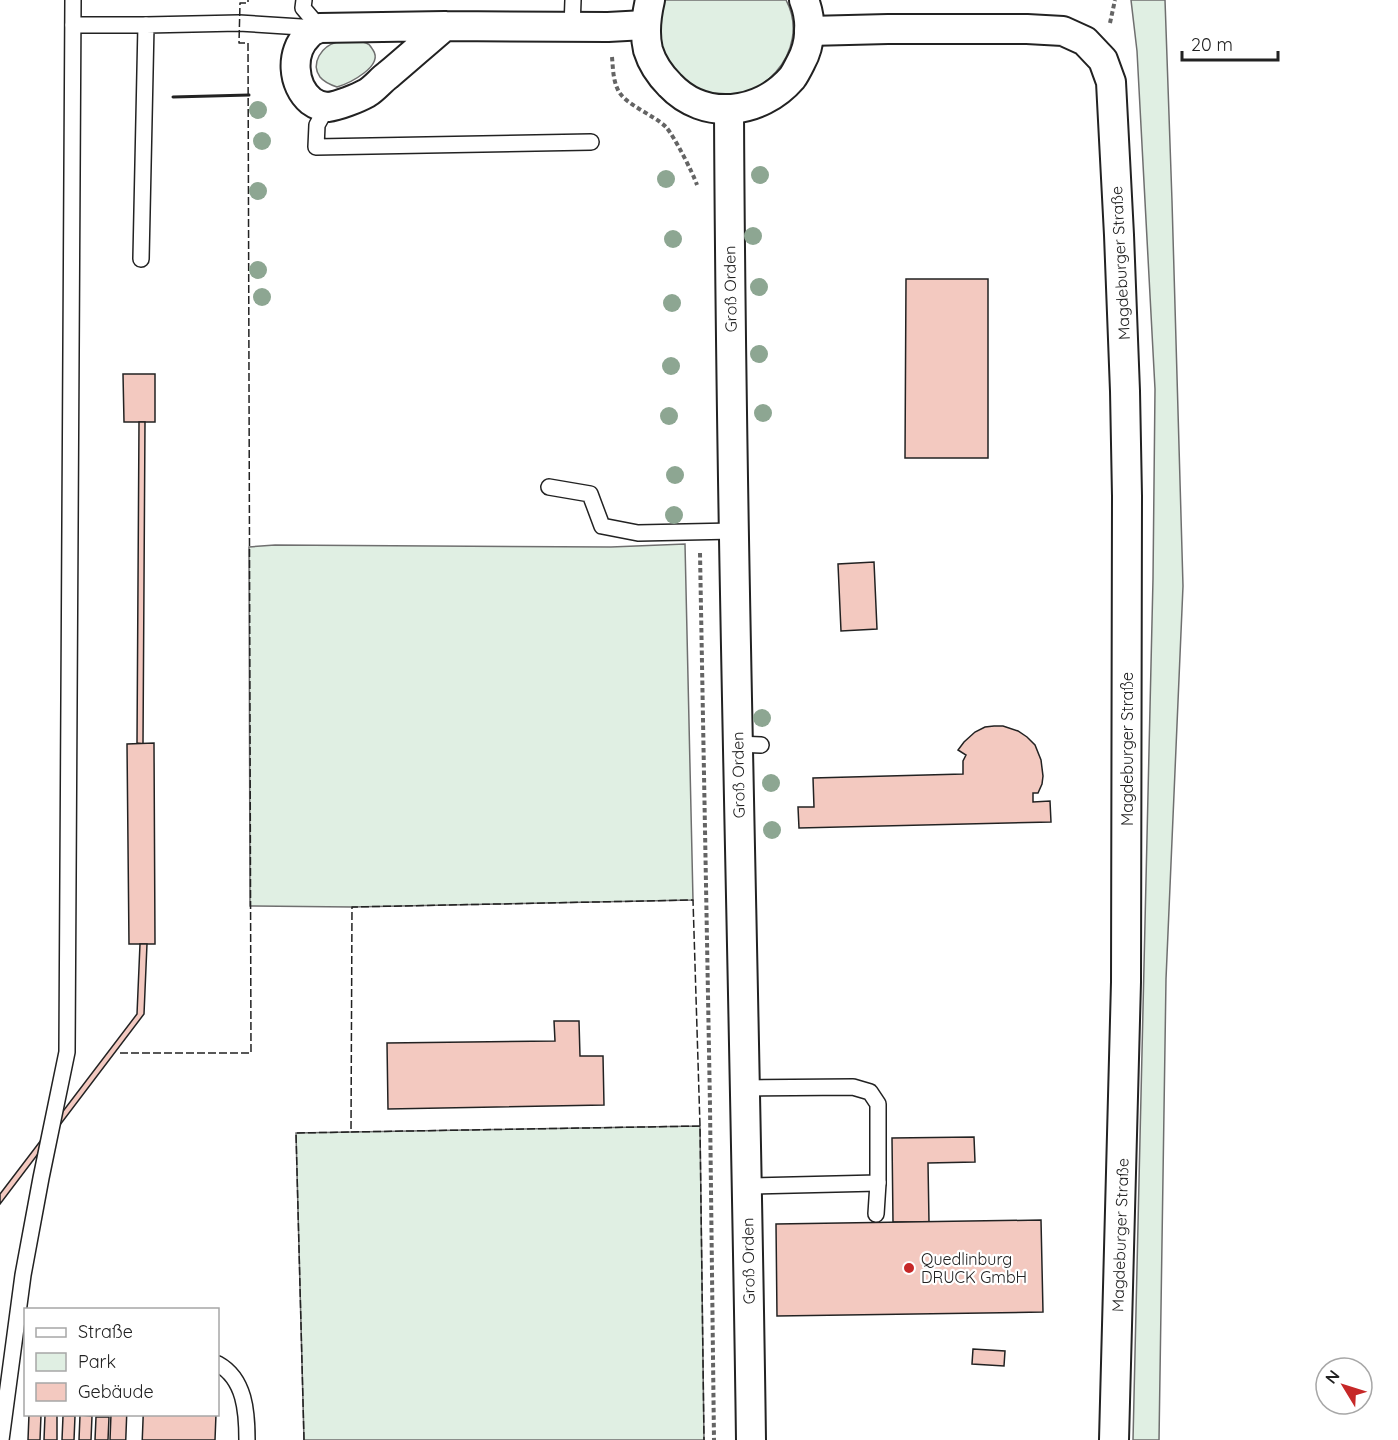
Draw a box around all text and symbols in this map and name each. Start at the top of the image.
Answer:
scale bar [1182,24,1278,62]
text: 20 m [1191,33,1233,56]
street label: Magdeburger Straße [1106,186,1134,340]
street label: Groß Orden [719,245,741,333]
street label: Magdeburger Straße [1117,672,1137,826]
street label: Groß Orden [727,731,749,819]
street label: Magdeburger Straße [1107,1158,1133,1312]
street label: Groß Orden [737,1217,759,1305]
place label: Quedlinburg DRUCK GmbH [921,1249,1027,1287]
marker: Quedlinburg DRUCK GmbH [902,1261,916,1275]
legend [24,1308,219,1416]
text: Straße [78,1320,133,1343]
text: Park [78,1350,116,1373]
north arrow [1314,1356,1374,1416]
text: N [1321,1366,1344,1388]
text: Gebäude [78,1380,154,1403]

